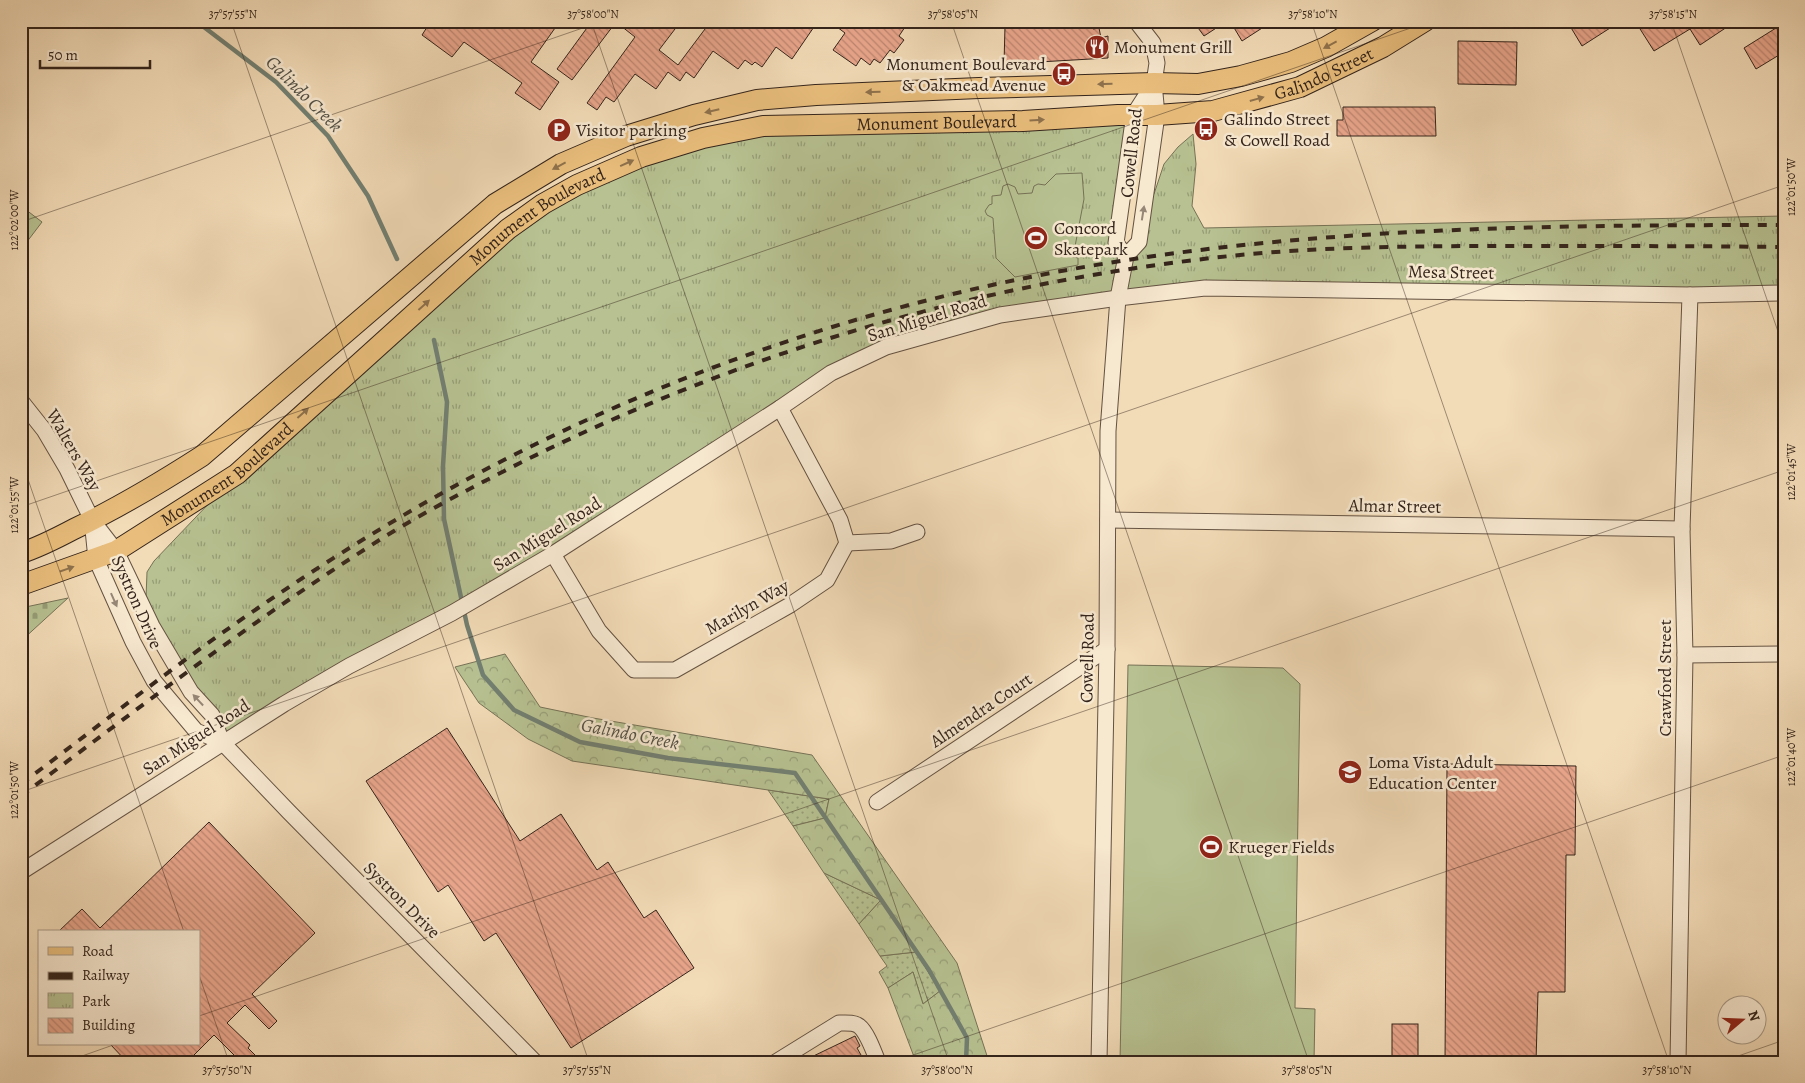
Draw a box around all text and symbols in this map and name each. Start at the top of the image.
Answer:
text: 37°57'55"N [209,6,258,22]
text: 37°58'00"N [567,6,619,22]
text: 37°58'05"N [928,6,979,22]
text: 37°58'10"N [1288,6,1338,22]
text: 37°58'15"N [1649,6,1697,22]
restaurant icon: Monument Grill [1084,34,1110,60]
place label: Monument Grill [1114,35,1233,59]
scale bar [40,38,150,70]
street label: Galindo Street [1272,41,1377,106]
one-way arrow [1322,41,1337,49]
text: 50 m [48,45,78,65]
water label: Galindo Creek [260,50,348,138]
place label: Monument Boulevard & Oakmead Avenue [886,52,1046,97]
bus stop icon: Monument Boulevard & Oakmead Avenue [1051,61,1077,87]
one-way arrow [1097,81,1113,89]
one-way arrow [864,89,880,97]
one-way arrow [1249,94,1264,102]
one-way arrow [704,107,719,115]
street label: Cowell Road [1114,107,1148,199]
place label: Galindo Street & Cowell Road [1224,107,1330,152]
street label: Monument Boulevard [856,109,1017,136]
one-way arrow [1030,116,1046,124]
bus stop icon: Galindo Street & Cowell Road [1193,116,1219,142]
parking icon: Visitor parking [546,117,572,143]
place label: Visitor parking [575,118,687,142]
text: 122°01'50"W [1783,157,1799,216]
one-way arrow [620,158,634,166]
street label: Monument Boulevard [464,162,609,271]
one-way arrow [552,162,566,170]
text: 122°02'00"W [6,189,22,250]
one-way arrow [1140,205,1148,221]
place label: Concord Skatepark [1054,216,1128,261]
sports icon: Concord Skatepark [1023,225,1049,251]
street label: Mesa Street [1408,259,1494,285]
street label: San Miguel Road [864,288,990,348]
one-way arrow [417,299,429,311]
street label: Walters Way [40,404,108,496]
one-way arrow [297,407,309,419]
street label: Monument Boulevard [156,417,299,532]
text: 122°01'45"W [1783,443,1799,501]
text: 122°01'55"W [6,476,22,533]
street label: San Miguel Road [488,491,606,577]
street label: Almar Street [1347,493,1442,519]
street label: Systron Drive [106,551,168,653]
one-way arrow [60,565,75,572]
street label: Marilyn Way [701,573,794,641]
one-way arrow [111,593,119,607]
street label: Cowell Road [1074,613,1100,703]
street label: Crawford Street [1653,619,1677,737]
street label: Almendra Court [924,667,1037,754]
street label: San Miguel Road [138,693,255,781]
one-way arrow [192,695,204,707]
water label: Galindo Creek [579,712,681,756]
text: 122°01'40"W [1783,727,1799,786]
place label: Loma Vista Adult Education Center [1368,750,1497,795]
school or university icon: Loma Vista Adult Education Center [1337,759,1363,785]
text: 122°01'50"W [6,760,22,819]
sports icon: Krueger Fields [1198,834,1224,860]
place label: Krueger Fields [1228,835,1335,859]
street label: Systron Drive [358,856,446,944]
legend [38,930,200,1046]
text: Road [82,941,114,961]
text: Railway [82,965,130,985]
text: Park [82,991,111,1011]
north arrow [1718,996,1768,1046]
text: N [1743,1008,1764,1024]
text: Building [82,1015,135,1035]
text: 37°57'50"N [202,1062,252,1078]
text: 37°57'55"N [563,1062,612,1078]
text: 37°58'00"N [921,1062,973,1078]
text: 37°58'05"N [1282,1062,1333,1078]
text: 37°58'10"N [1642,1062,1692,1078]

